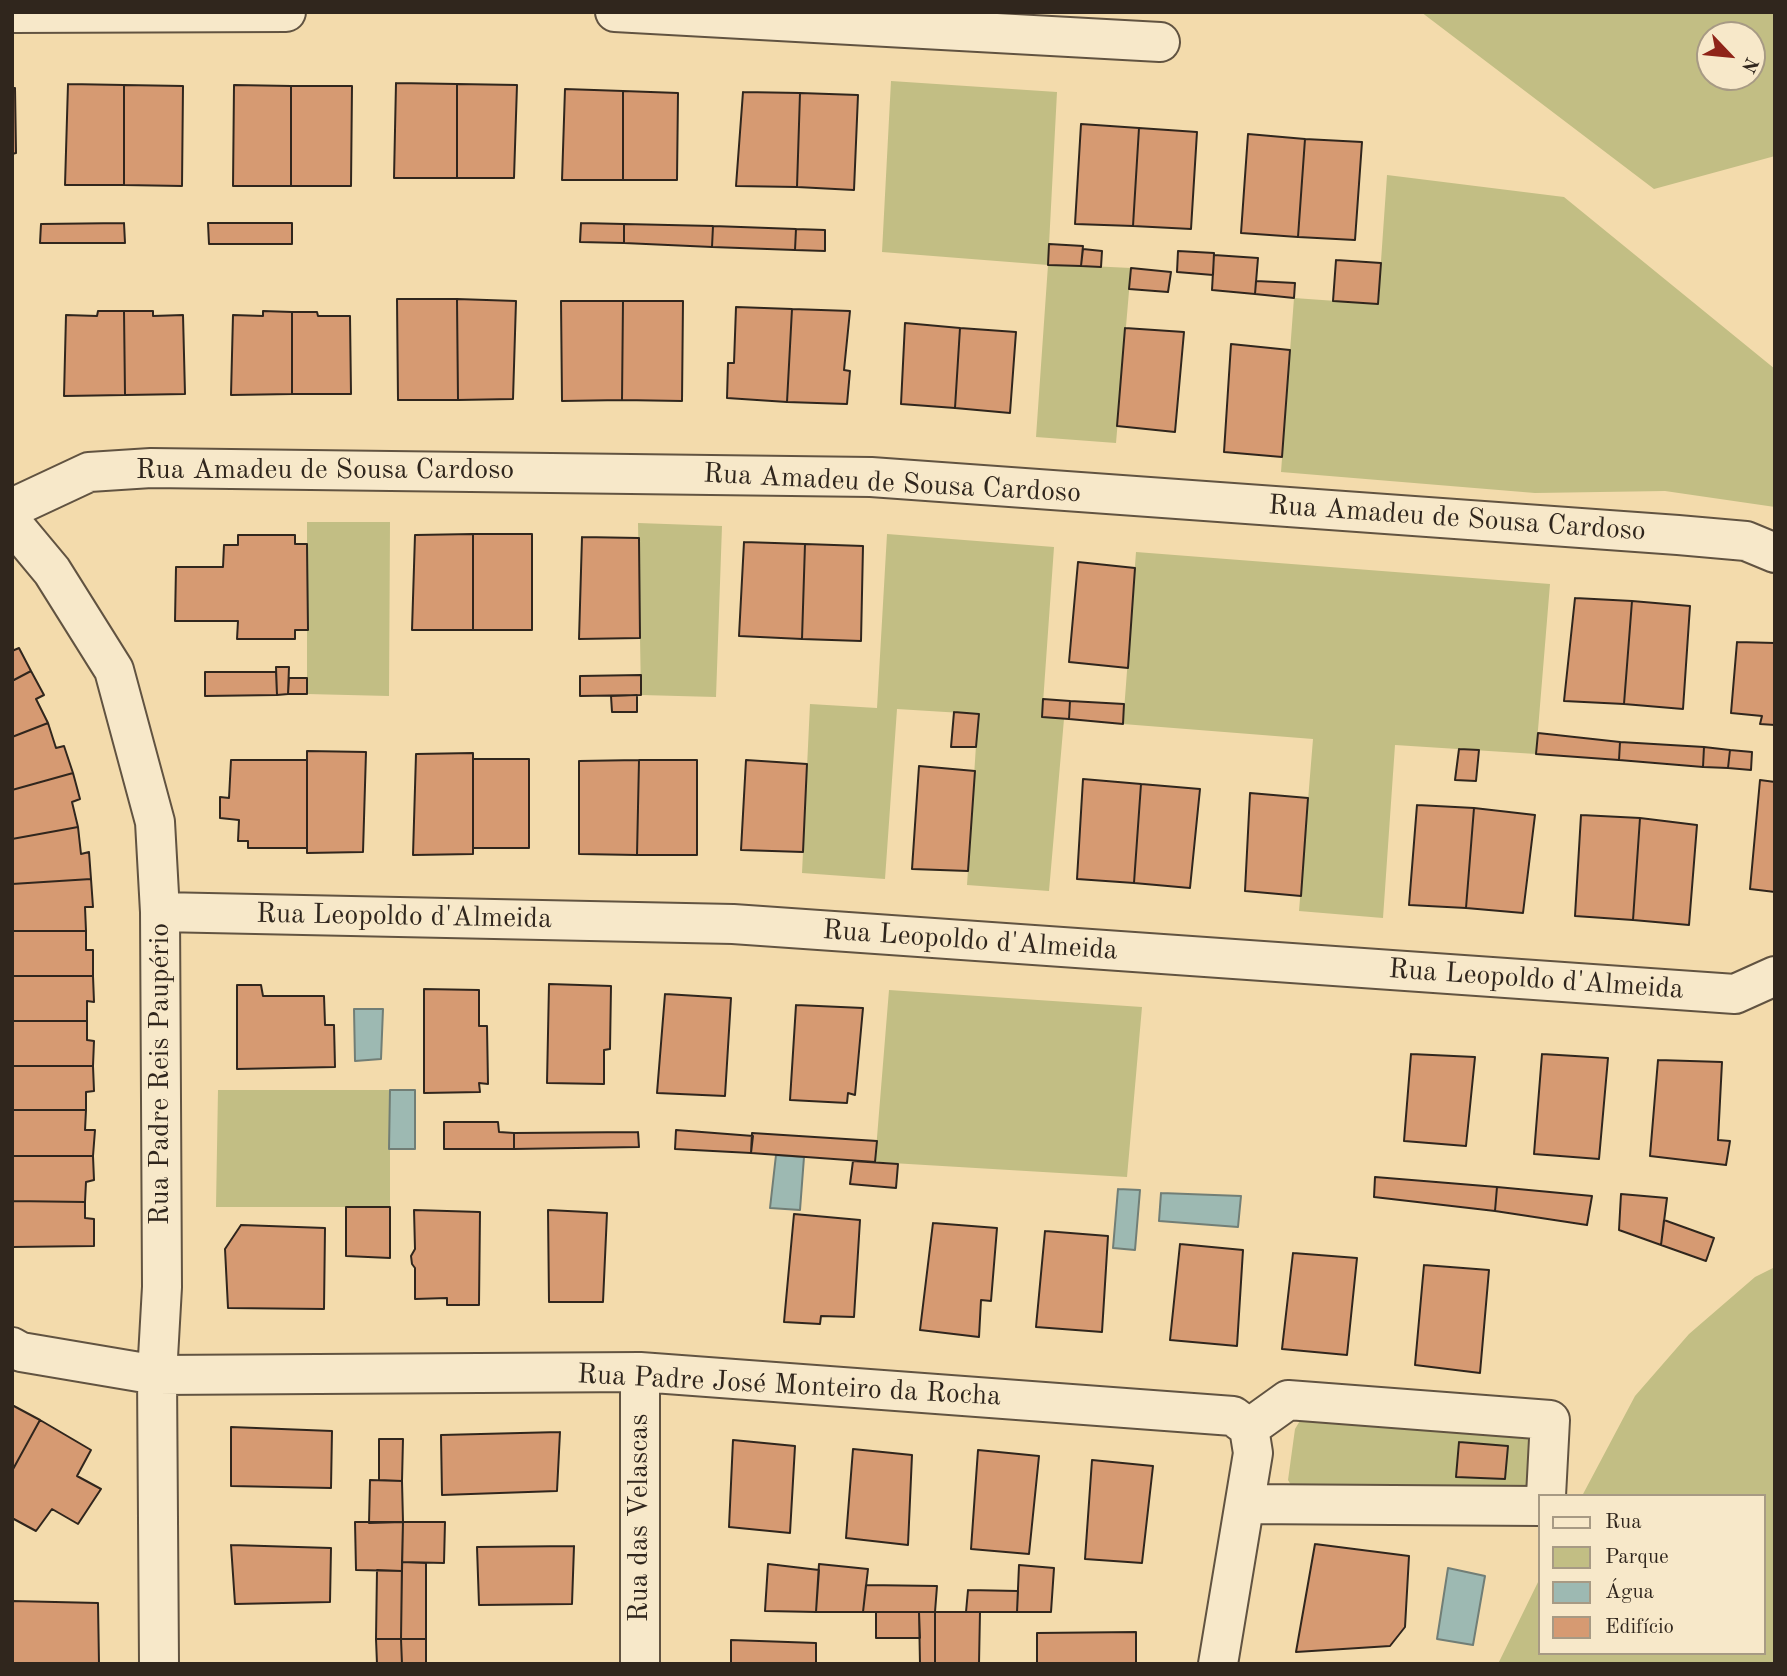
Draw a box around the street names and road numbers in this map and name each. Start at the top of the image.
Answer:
street label: Rua Amadeu de Sousa Cardoso [136,454,514,488]
street label: Rua Amadeu de Sousa Cardoso [702,457,1082,511]
street label: Rua Amadeu de Sousa Cardoso [1267,489,1647,549]
street label: Rua Leopoldo d'Almeida [256,898,552,936]
street label: Rua Leopoldo d'Almeida [821,914,1119,968]
street label: Rua Padre Reis Paupério [144,923,178,1225]
street label: Rua Leopoldo d'Almeida [1387,953,1685,1007]
street label: Rua Padre José Monteiro da Rocha [576,1358,1002,1414]
street label: Rua das Velascas [623,1414,657,1622]

